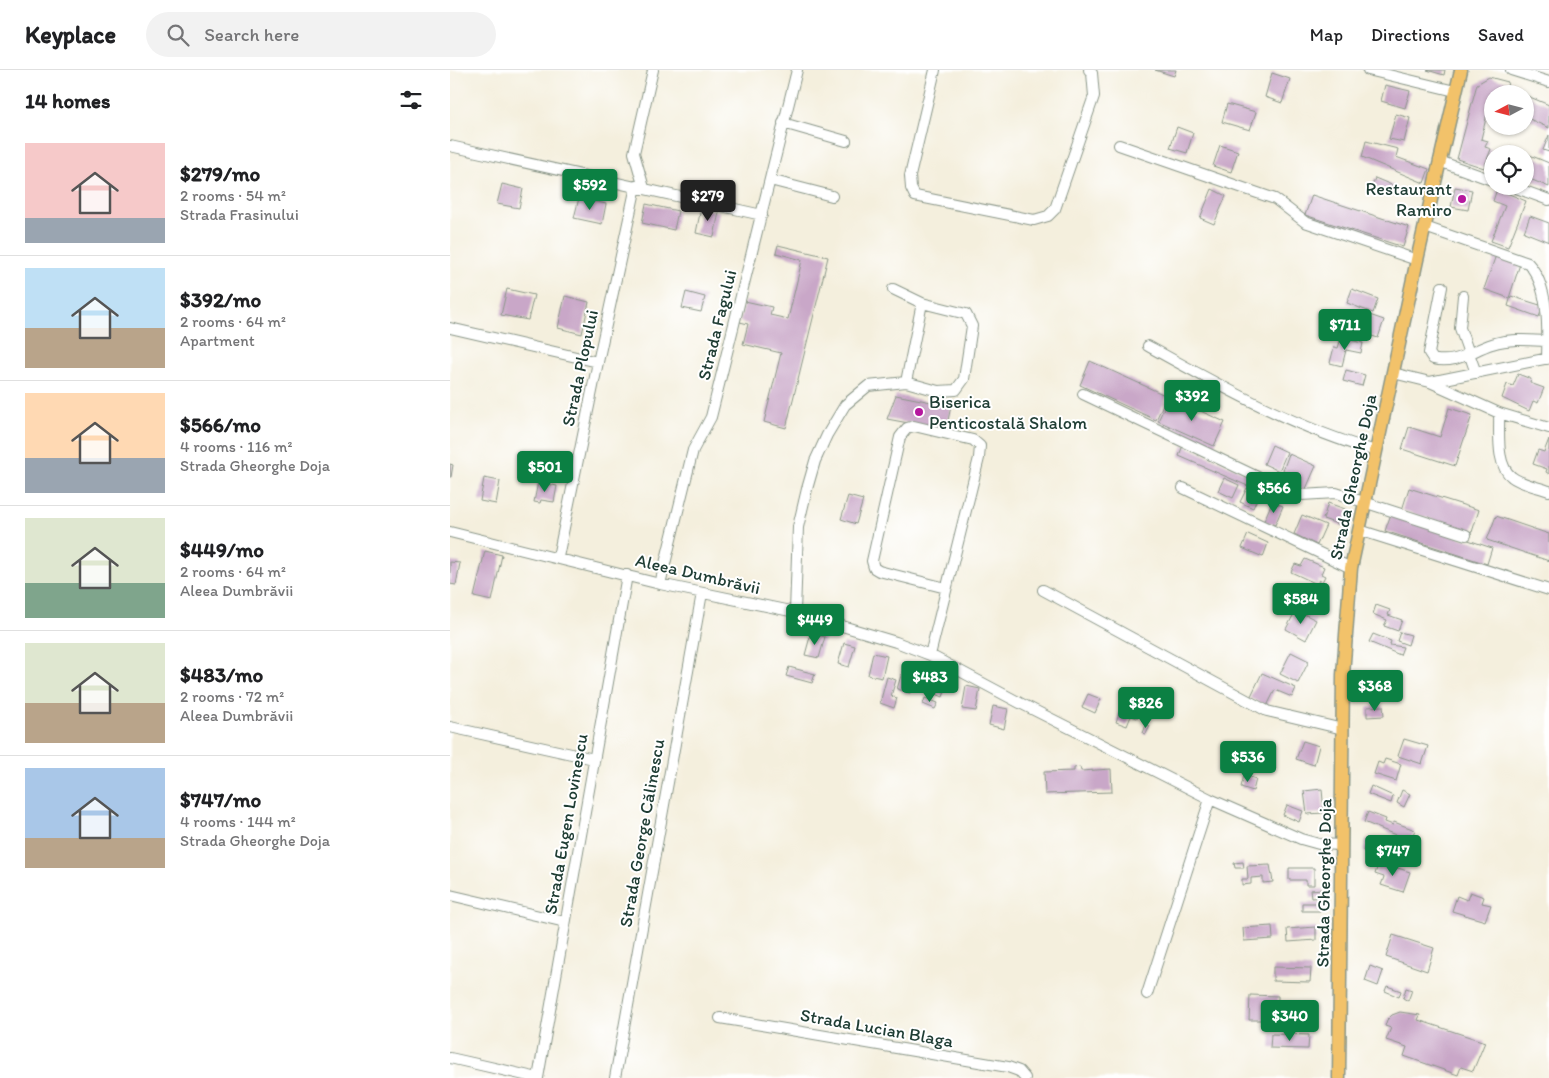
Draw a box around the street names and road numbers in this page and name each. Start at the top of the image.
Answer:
street label: Strada Fagului [693,268,741,382]
street label: Strada Plopului [557,308,603,428]
street label: Strada Gheorghe Doja [1325,391,1381,562]
street label: Aleea Dumbrăvii [633,549,763,599]
street label: Strada Eugen Lovinescu [539,732,593,916]
street label: Strada George Călinescu [615,737,669,929]
street label: Strada Gheorghe Doja [1312,798,1336,968]
street label: Strada Lucian Blaga [799,1004,956,1052]

